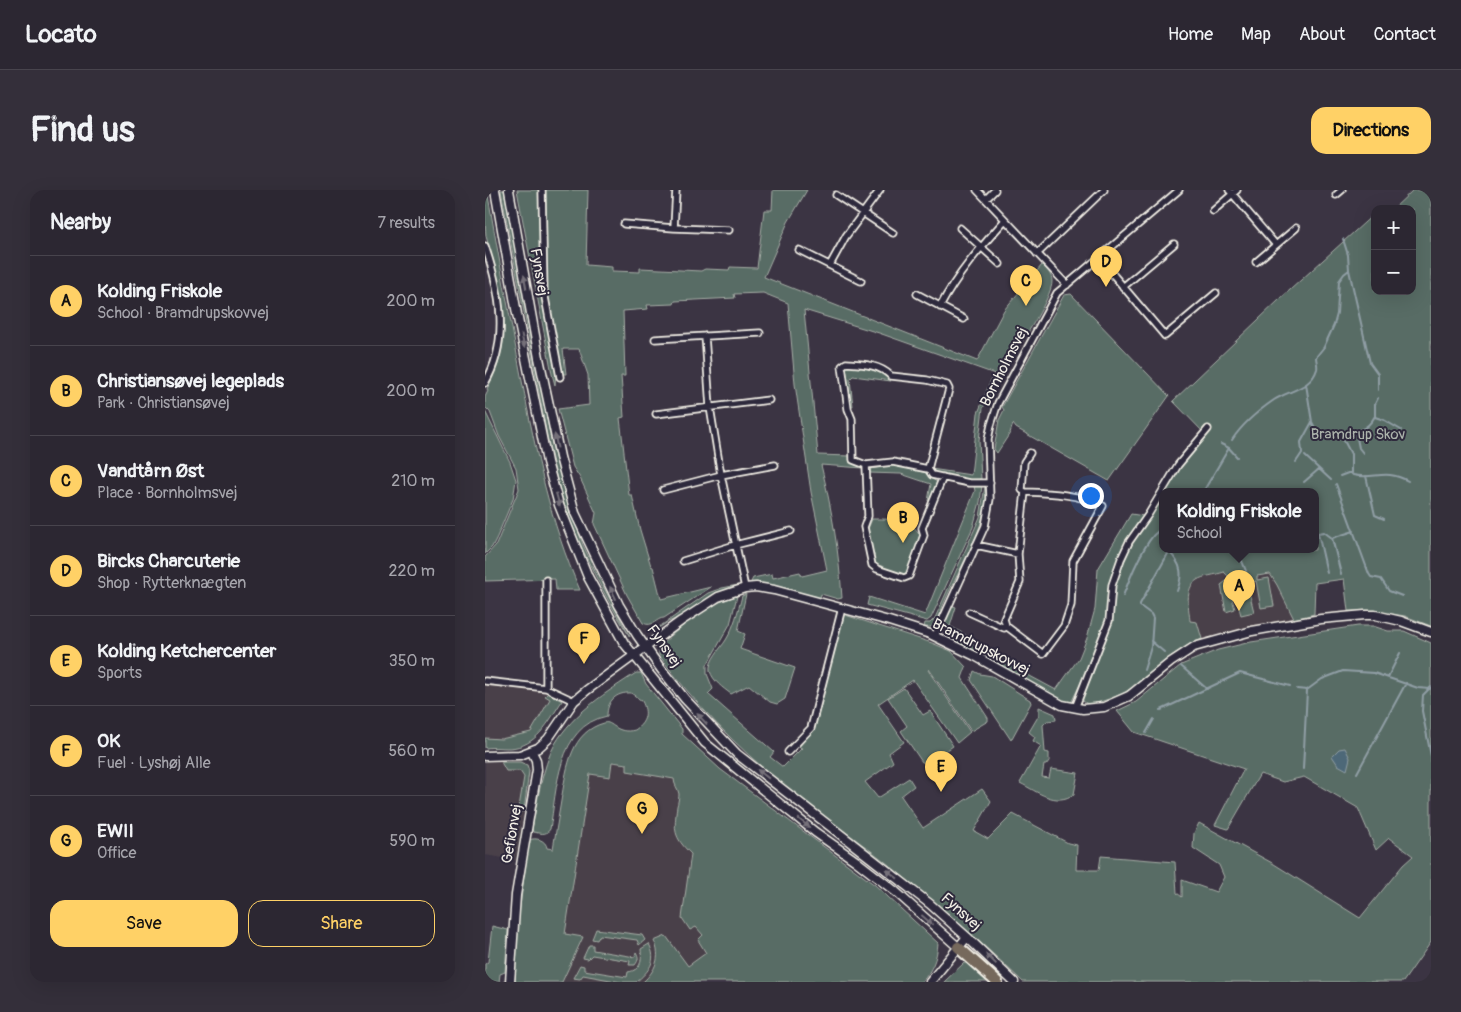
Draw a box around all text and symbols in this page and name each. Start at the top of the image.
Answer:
text: Locato [25,20,97,49]
text: Home [1168,23,1213,46]
text: Map [1241,23,1271,46]
text: About [1299,23,1345,46]
text: Contact [1373,23,1436,46]
button: Directions [1311,107,1431,154]
text: Find us [30,108,135,152]
map controls [1371,205,1416,295]
button: + [1371,205,1416,250]
text: Nearby [50,209,111,236]
text: 7 results [377,213,435,233]
pin: D [1090,246,1122,287]
street label: Fynsvej [525,247,553,297]
button: − [1371,250,1416,295]
pin: C [1010,265,1042,306]
one-way arrow [521,273,529,289]
text: Kolding Friskole [97,279,222,303]
text: A [61,291,71,311]
text: 200 m [387,291,435,311]
text: School · Bramdrupskovvej [97,303,269,323]
street label: Bornholmsvej [976,324,1032,410]
one-way arrow [519,334,527,350]
text: Christiansøvej legeplads [97,369,284,393]
text: B [61,381,71,401]
text: 200 m [387,381,435,401]
text: Park · Christiansøvej [97,393,230,413]
park label: Bramdrup Skov [1311,425,1406,444]
one-way arrow [552,433,560,449]
text: Vandtårn Øst [97,459,204,483]
text: C [61,471,71,491]
text: 210 m [391,471,435,491]
text: Place · Bornholmsvej [97,483,237,503]
your location [1078,483,1104,509]
popup [1159,488,1319,553]
one-way arrow [554,492,562,507]
text: Kolding Friskole [1176,499,1302,523]
pin: B [887,502,919,543]
text: School [1176,523,1222,543]
text: Bircks Charcuterie [97,549,240,573]
text: D [61,561,71,581]
text: 220 m [389,561,435,581]
pin: A [1223,570,1255,611]
text: Shop · Rytterknægten [97,573,246,593]
one-way arrow [609,585,617,600]
street label: Bramdrupskovvej [929,614,1033,680]
street label: Fynsvej [642,621,686,671]
pin: F [568,623,600,664]
text: Kolding Ketchercenter [97,639,276,663]
text: E [62,651,70,671]
text: 350 m [389,651,435,671]
text: Sports [97,663,142,683]
one-way arrow [696,713,708,725]
text: OK [97,729,121,753]
text: F [61,741,71,761]
text: 560 m [388,741,435,761]
pin: E [925,751,957,792]
text: Fuel · Lyshøj Alle [97,753,211,773]
one-way arrow [757,769,770,780]
pin: G [626,793,658,834]
street label: Gefionvej [497,803,527,865]
one-way arrow [797,818,811,828]
text: EWII [97,819,134,843]
text: G [61,831,71,851]
text: 590 m [389,831,435,851]
text: Office [97,843,137,863]
one-way arrow [886,868,899,879]
street label: Fynsvej [937,889,985,935]
button: Save [50,900,238,947]
button: Share [248,900,435,947]
one-way arrow [921,914,934,925]
one-way arrow [985,954,997,966]

